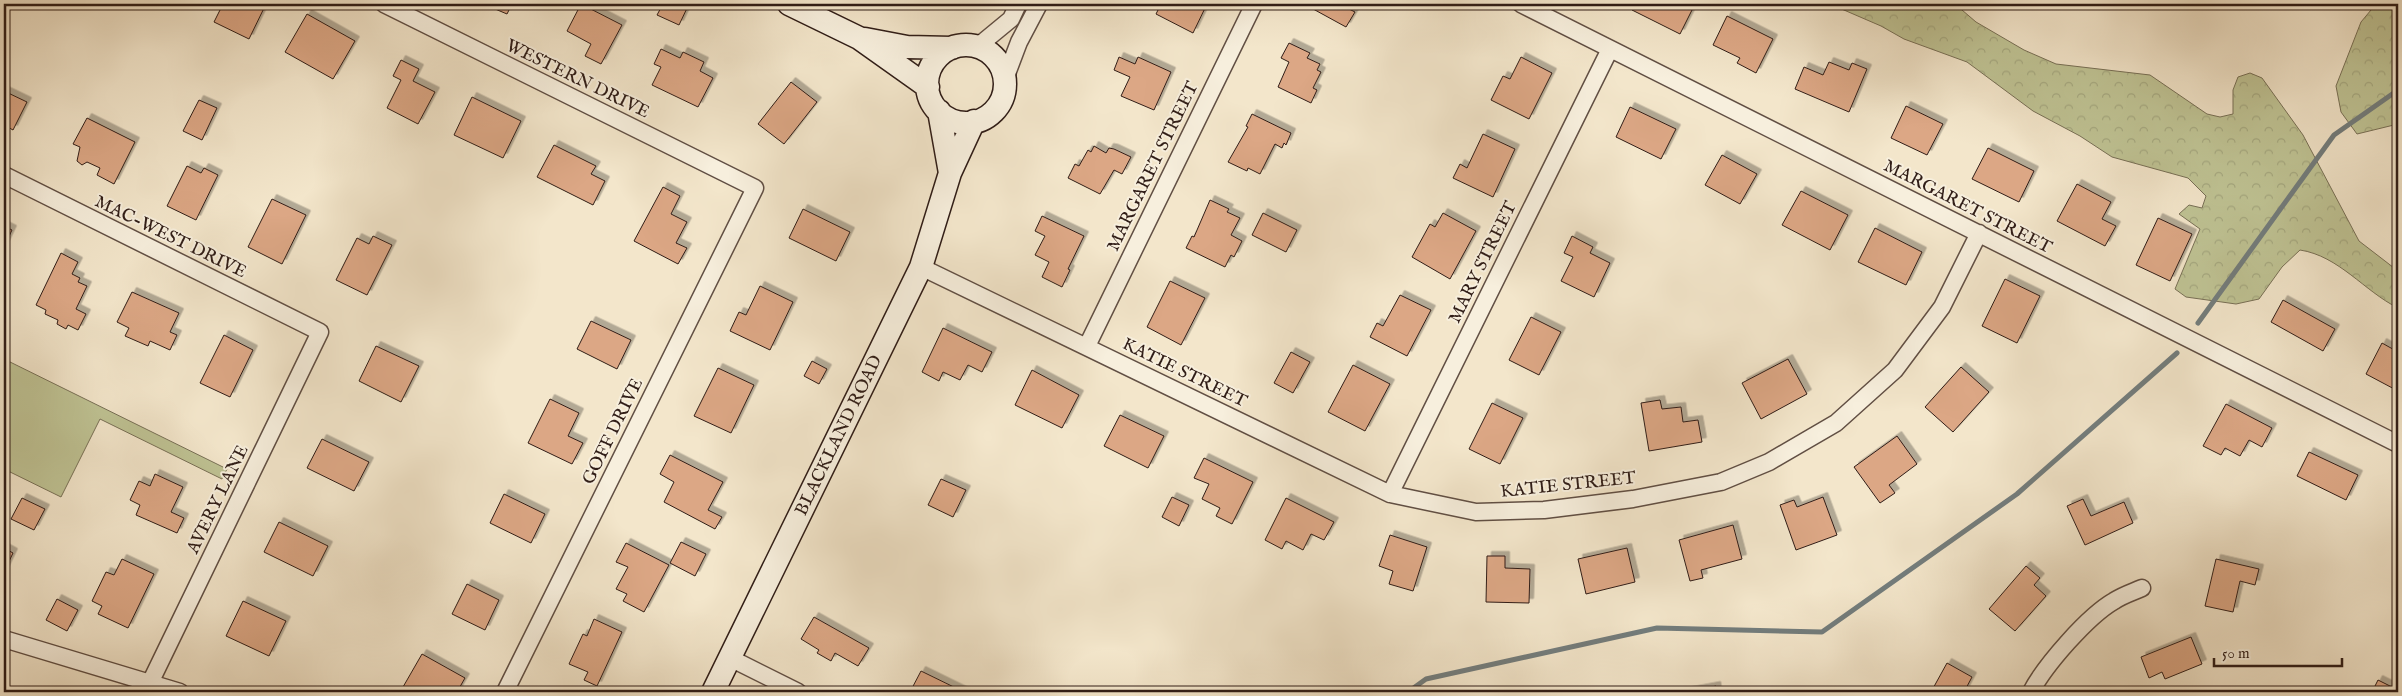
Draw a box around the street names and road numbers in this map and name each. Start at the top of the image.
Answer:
street label: WESTERN DRIVE [502,35,653,124]
street label: MARGARET STREET [1102,78,1204,255]
street label: MARGARET STREET [1879,155,2055,260]
street label: MAC-WEST DRIVE [91,191,250,284]
street label: MARY STREET [1444,198,1523,327]
street label: KATIE STREET [1118,333,1250,413]
street label: BLACKLAND ROAD [790,352,888,520]
street label: GOFF DRIVE [578,375,649,489]
street label: AVERY LANE [182,442,255,559]
street label: KATIE STREET [1499,467,1637,504]

